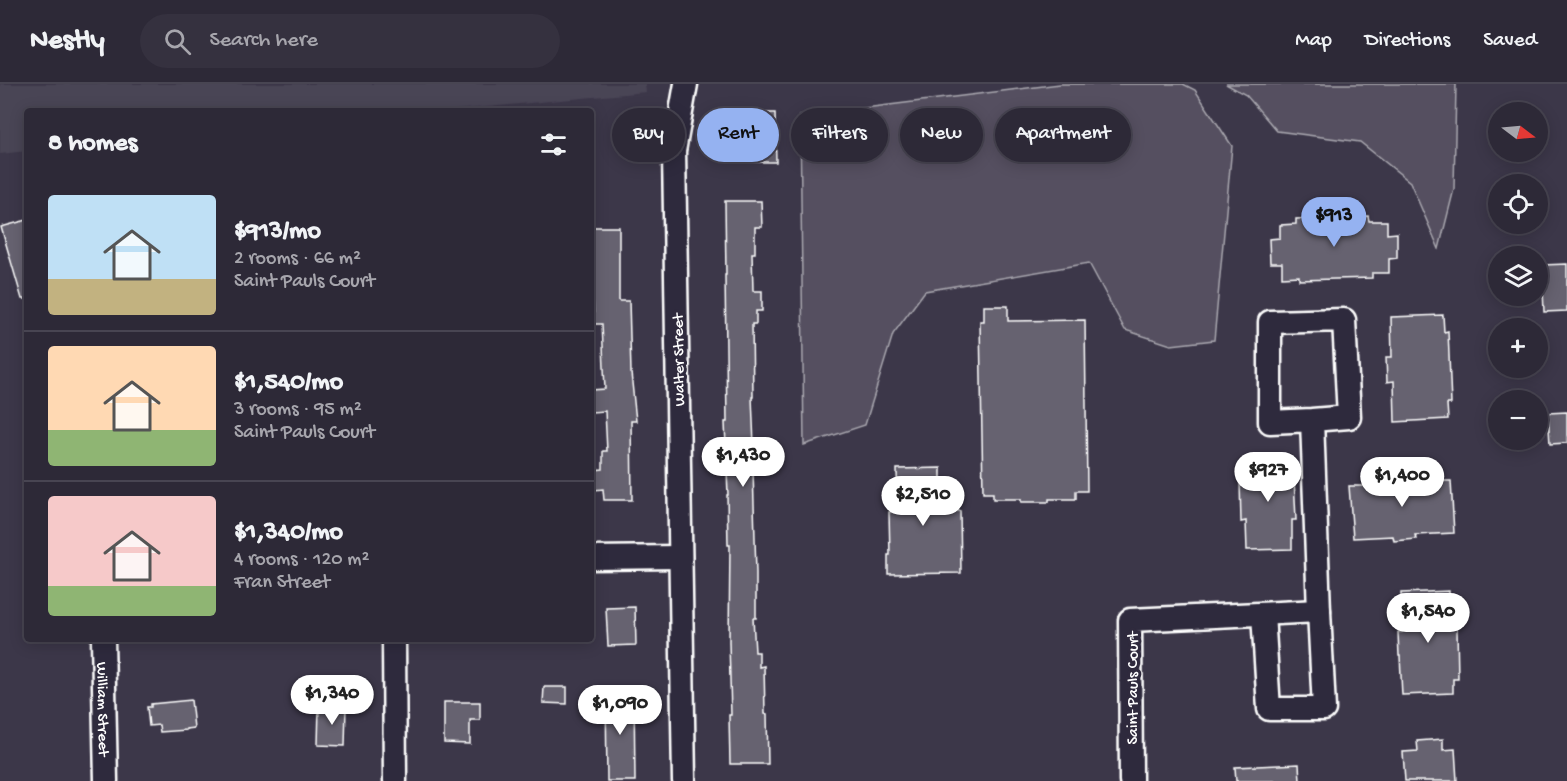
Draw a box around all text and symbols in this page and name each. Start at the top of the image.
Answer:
search box [140,14,560,68]
text: Nestly [30,25,104,58]
icon: search [161,25,194,58]
text: Search here [209,28,318,54]
text: Map [1295,29,1332,54]
text: Directions [1365,29,1450,54]
text: Saved [1483,29,1537,54]
north arrow [1488,102,1548,162]
map controls [1488,102,1548,450]
chip: Buy [612,108,685,162]
chip: Rent [697,108,779,162]
chip: Filters [791,108,888,162]
chip: New [900,108,983,162]
chip: Apartment [995,108,1131,162]
icon: filters [537,128,570,161]
text: 8 homes [48,129,137,160]
button: locate [1488,174,1548,234]
pin: $913 [1298,197,1370,248]
text: $913 [1315,205,1353,228]
text: $913/mo [234,217,321,248]
icon: home [96,219,168,291]
button: layers [1488,246,1548,306]
text: 2 rooms · 66 m² [234,248,361,271]
text: Saint Pauls Court [234,271,375,294]
street label: Walter Street [670,312,691,407]
button: + [1488,318,1548,378]
text: $1,540/mo [234,368,343,399]
icon: home [96,370,168,442]
button: − [1488,390,1548,450]
text: 3 rooms · 95 m² [234,399,362,422]
text: Saint Pauls Court [234,422,375,445]
pin: $1,430 [694,437,792,488]
text: $1,430 [716,445,770,468]
pin: $927 [1232,452,1304,503]
pin: $1,400 [1353,457,1451,508]
text: $927 [1248,460,1288,483]
text: $1,400 [1374,465,1430,488]
pin: $2,510 [874,476,972,527]
text: $2,510 [895,484,951,507]
text: $1,340/mo [234,518,343,549]
icon: home [96,520,168,592]
text: 4 rooms · 120 m² [234,549,369,572]
text: Fran Street [234,572,330,595]
pin: $1,540 [1379,593,1477,644]
text: $1,540 [1401,601,1455,624]
street label: Saint Pauls Court [1125,630,1144,744]
street label: William Street [90,662,112,758]
pin: $1,340 [283,675,381,726]
text: $1,340 [305,683,359,706]
pin: $1,090 [571,685,669,736]
text: $1,090 [592,693,648,716]

